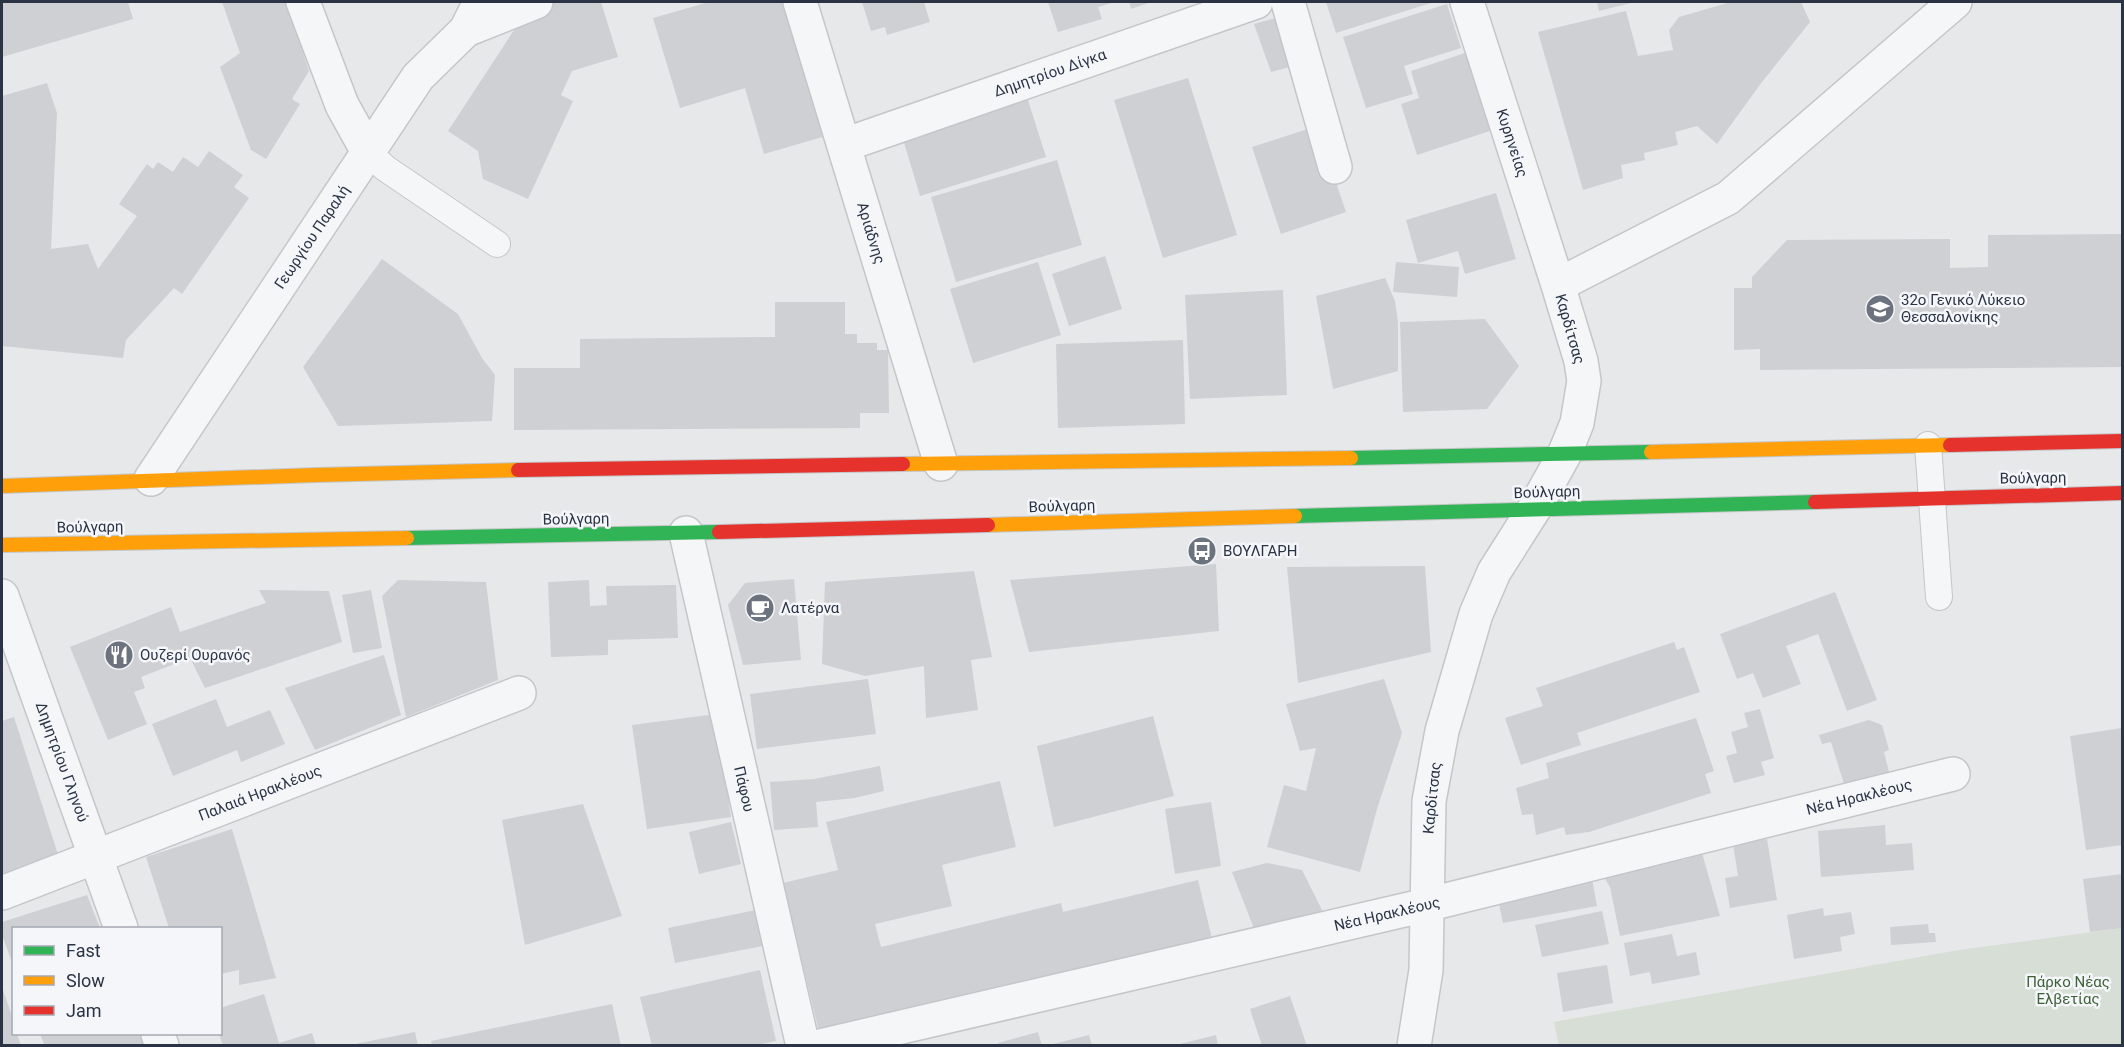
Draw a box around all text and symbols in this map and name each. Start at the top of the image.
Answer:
street label: Δημητρίου Δίγκα [991,45,1109,101]
street label: Κυρηνείας [1492,106,1532,180]
street label: Γεωργίου Παραλή [271,182,353,292]
street label: Αριάδνης [853,200,889,266]
place label: 32ο Γενικό Λύκειο Θεσσαλονίκης [1901,291,2025,326]
street label: Καρδίτσας [1551,292,1589,366]
school or university icon: 32ο Γενικό Λύκειο Θεσσαλονίκης [1864,293,1896,325]
street label: Βούλγαρη [1999,468,2067,488]
street label: Βούλγαρη [1513,482,1581,502]
street label: Βούλγαρη [1028,496,1096,516]
street label: Βούλγαρη [542,509,610,529]
street label: Βούλγαρη [56,517,124,537]
bus stop icon: ΒΟΥΛΓΑΡΗ [1186,535,1218,567]
place label: ΒΟΥΛΓΑΡΗ [1223,542,1297,560]
cafe icon: Λατέρνα [744,592,776,624]
place label: Λατέρνα [781,599,840,617]
restaurant icon: Ουζερί Ουρανός [103,639,135,671]
place label: Ουζερί Ουρανός [140,646,251,664]
street label: Δημητρίου Γληνού [32,699,92,825]
street label: Παλαιά Ηρακλέους [196,761,324,825]
street label: Καρδίτσας [1419,761,1445,835]
street label: Πάφου [730,764,758,814]
street label: Νέα Ηρακλέους [1804,775,1914,819]
street label: Νέα Ηρακλέους [1332,893,1442,935]
legend [12,927,222,1035]
text: Fast [66,940,101,961]
text: Slow [66,970,105,991]
park label: Πάρκο Νέας Ελβετίας [2026,973,2110,1008]
text: Jam [66,1000,102,1021]

